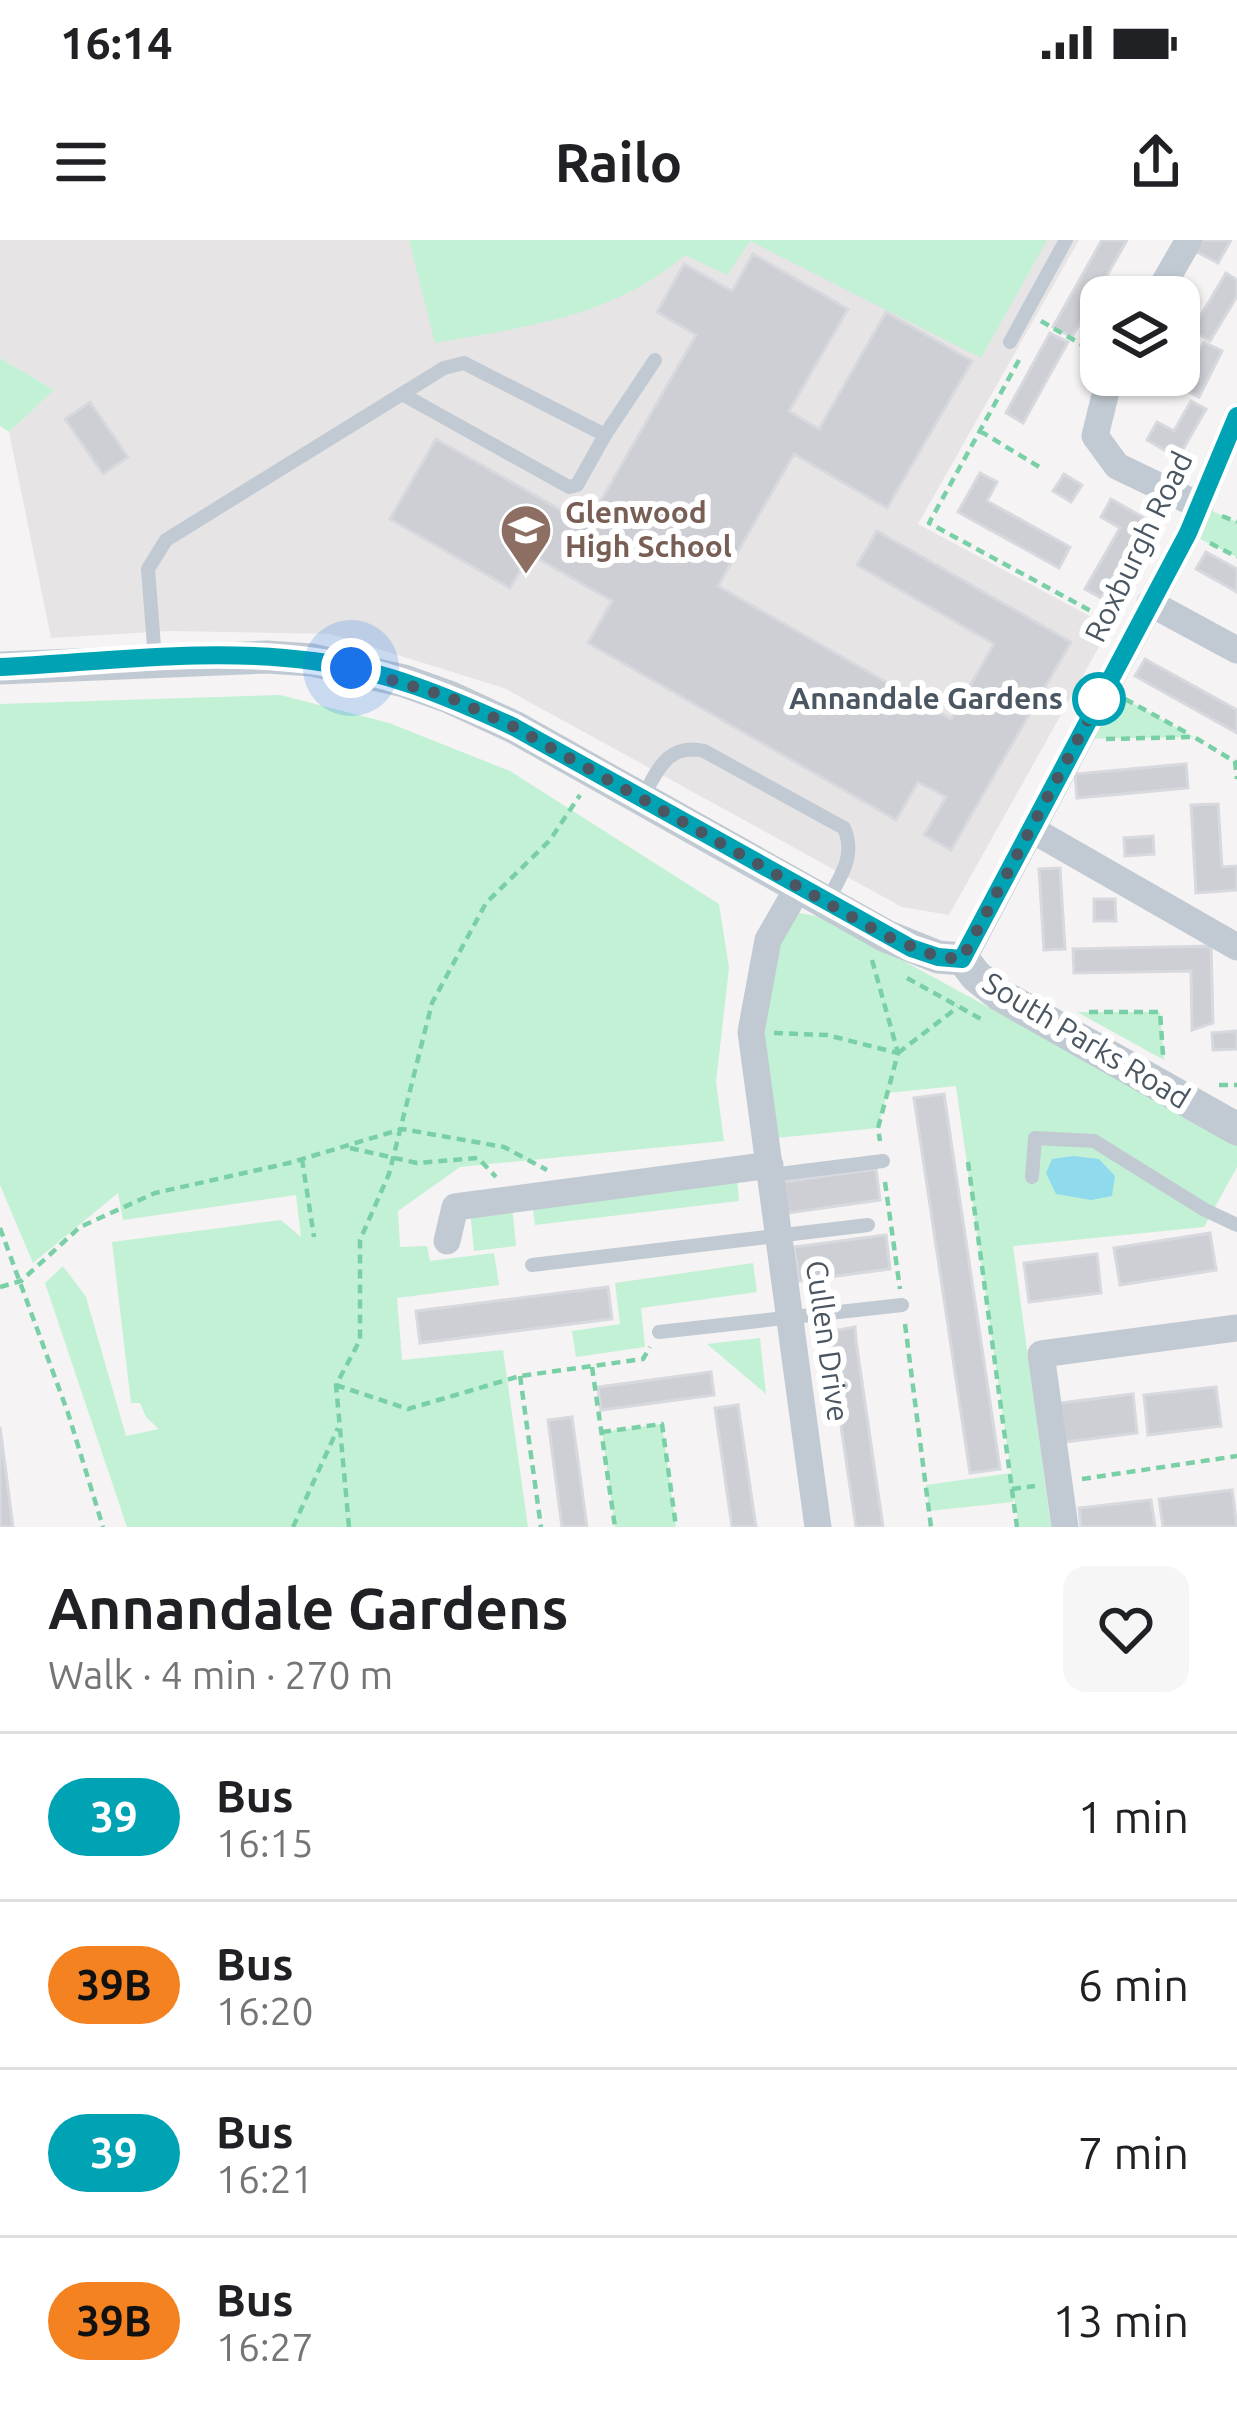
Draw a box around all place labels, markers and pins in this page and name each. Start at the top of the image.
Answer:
place label: Glenwood High School [565,495,732,563]
school or university icon: Glenwood High School [498,502,554,576]
marker: Annandale Gardens [1074,674,1124,724]
place label: Annandale Gardens [789,681,1063,715]

